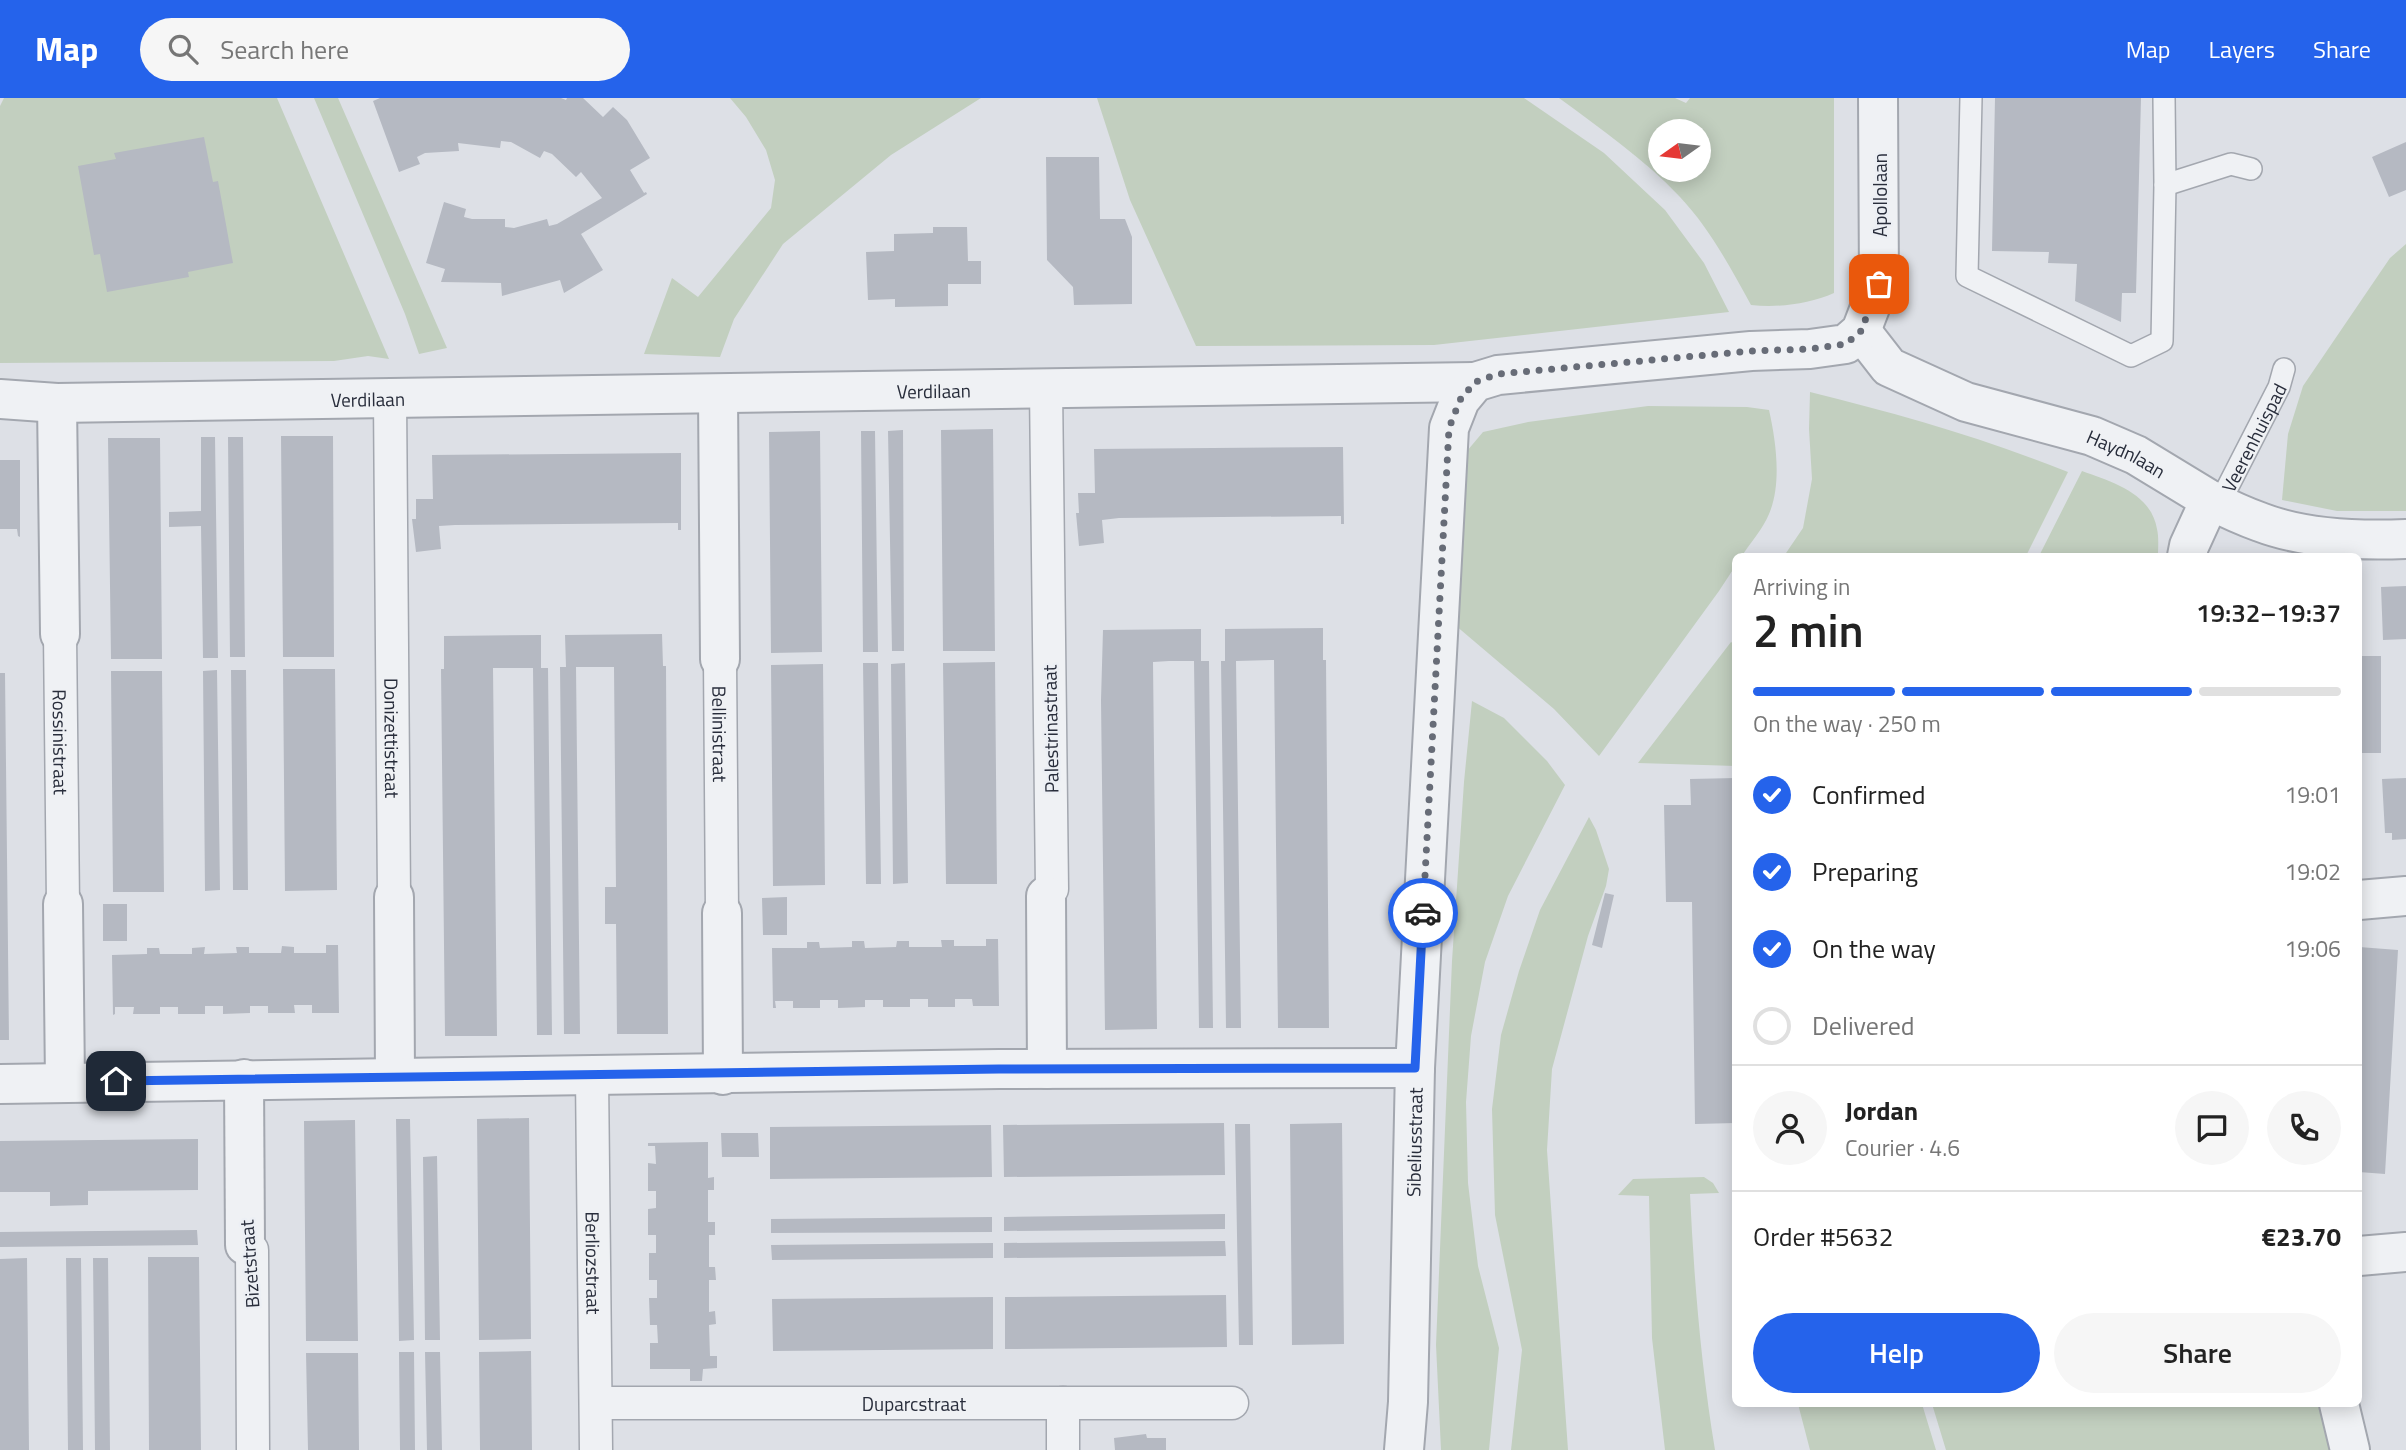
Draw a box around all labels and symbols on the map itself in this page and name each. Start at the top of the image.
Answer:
north arrow [1648,119,1712,182]
street label: Apollolaan [1865,153,1894,237]
pin [1849,254,1909,314]
street label: Verdilaan [896,375,971,405]
street label: Veerenhuispad [2213,378,2293,497]
street label: Verdilaan [330,383,405,413]
street label: Haydnlaan [2082,421,2172,485]
street label: Palestrinastraat [1034,664,1066,793]
street label: Donizettistraat [378,678,408,799]
street label: Bellinistraat [706,686,735,783]
street label: Rossinistraat [46,689,76,795]
courier [1388,878,1458,948]
pin [86,1051,146,1111]
street label: Sibeliusstraat [1398,1087,1429,1197]
street label: Berliozstraat [579,1211,609,1315]
street label: Bizetstraat [231,1219,267,1309]
street label: Duparcstraat [862,1389,967,1418]

